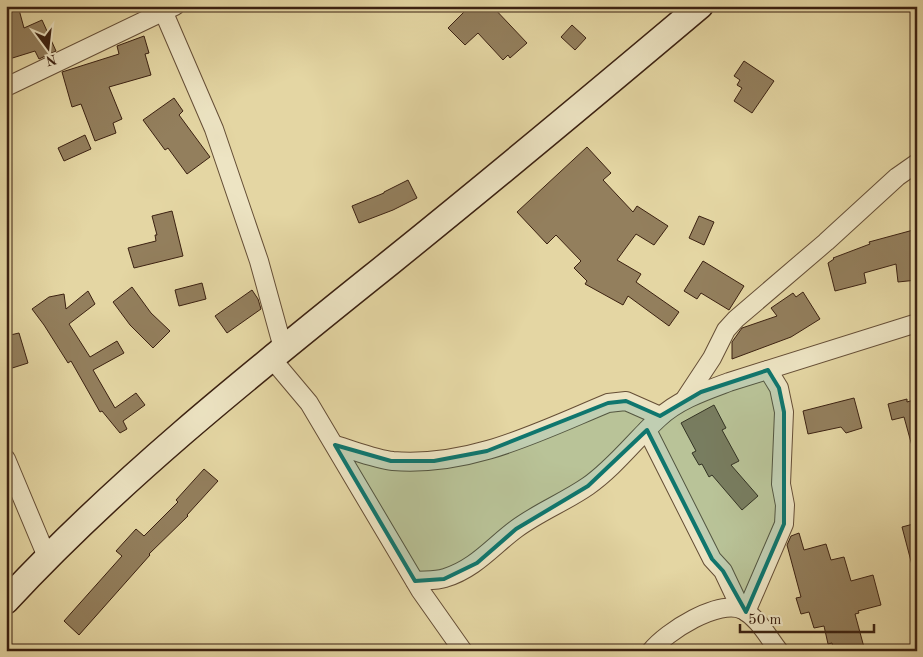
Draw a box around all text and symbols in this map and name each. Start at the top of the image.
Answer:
north arrow [22,22,72,72]
text: N [44,51,58,68]
scale bar [740,602,874,634]
text: 50 m [748,613,782,628]

